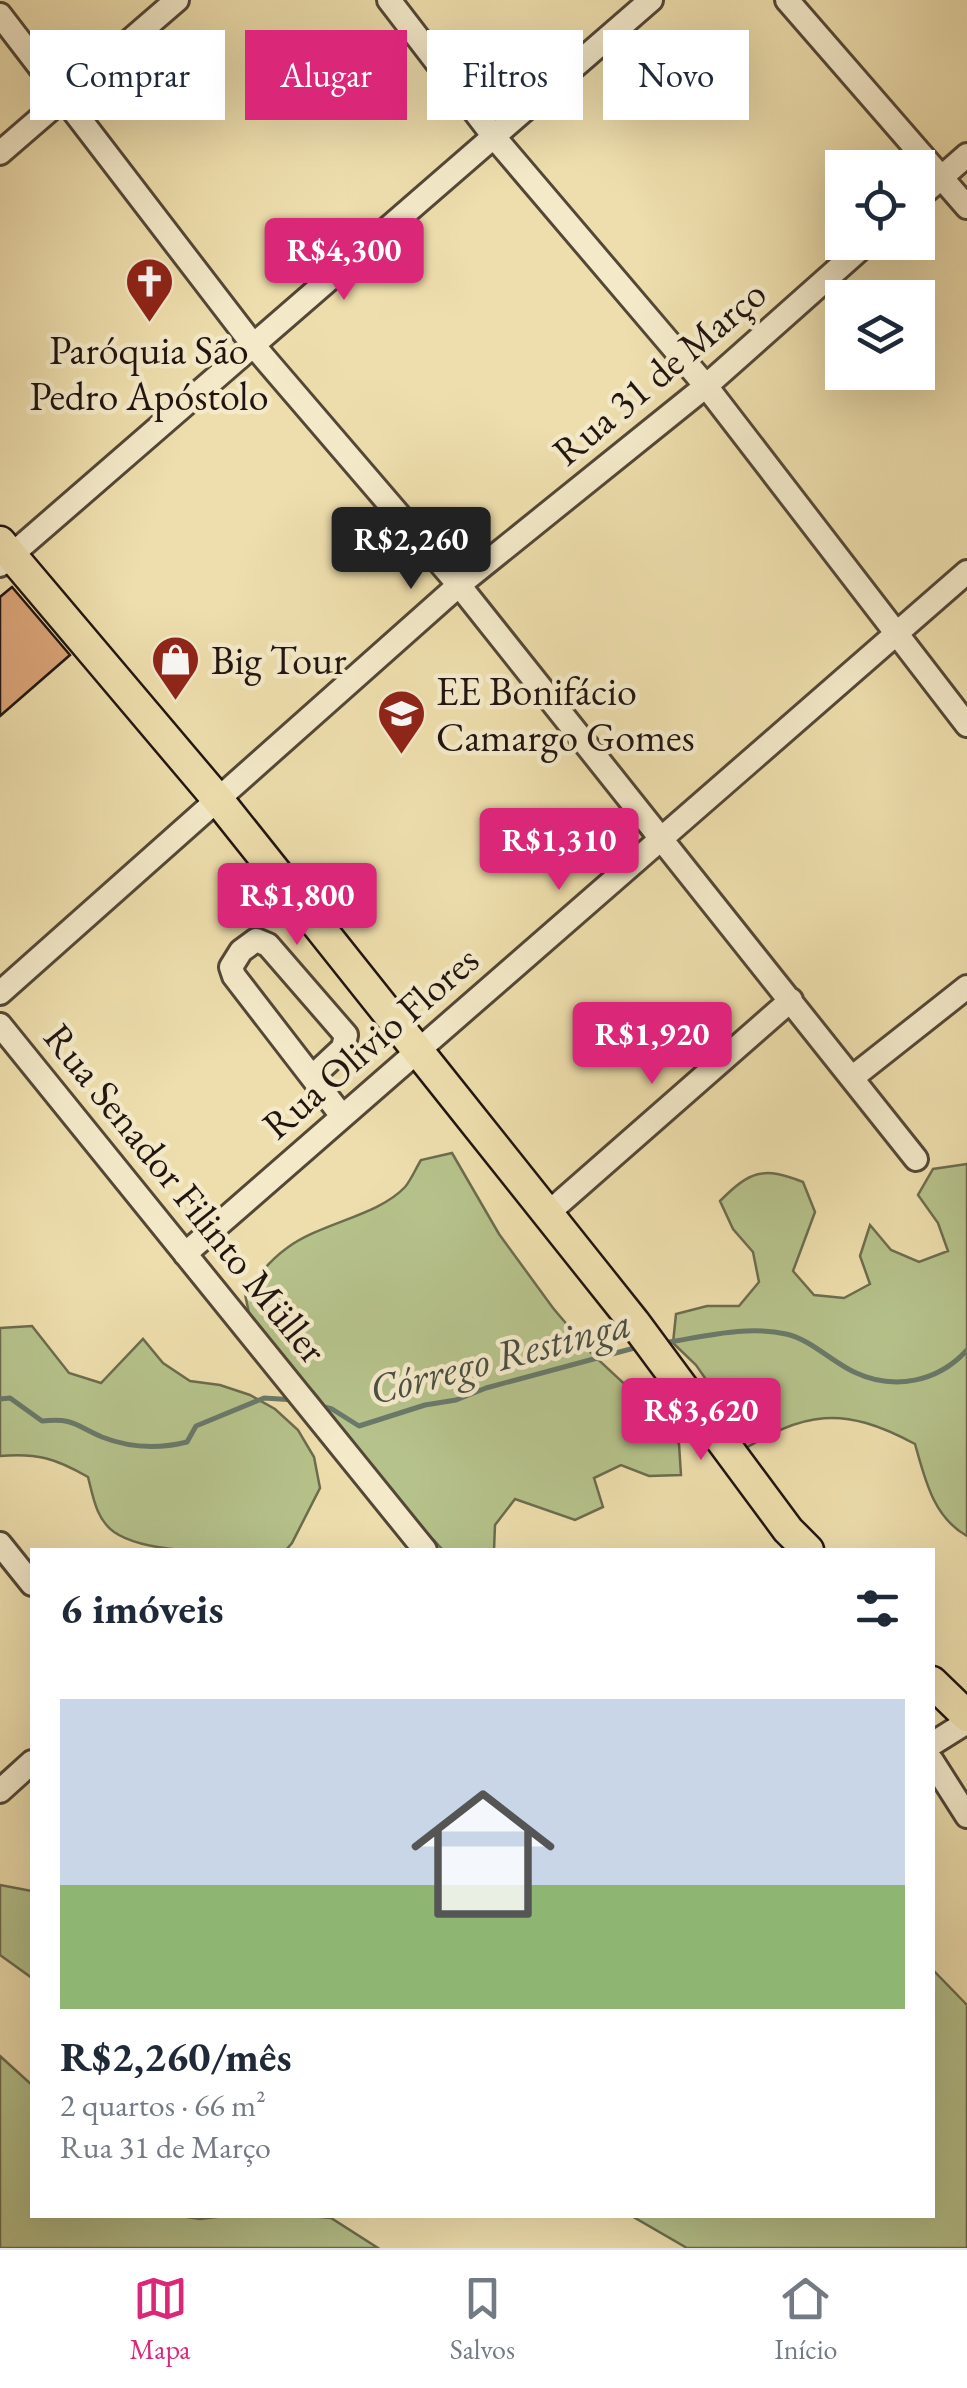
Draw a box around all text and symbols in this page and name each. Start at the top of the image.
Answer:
chip: Comprar [30,30,225,120]
chip: Alugar [245,30,407,120]
chip: Filtros [427,30,583,120]
chip: Novo [603,30,749,120]
map controls [825,150,935,390]
button: locate [825,150,935,260]
pin: R$4,300 [252,218,436,303]
text: R$4,300 [287,229,401,271]
church icon: Paróquia São Pedro Apóstolo [123,256,175,324]
street label: Rua 31 de Março [541,267,777,477]
button: layers [825,280,935,390]
place label: Paróquia São Pedro Apóstolo [30,324,269,422]
pin: R$2,260 [319,507,503,592]
text: R$2,260 [354,518,468,560]
shop icon: Big Tour [150,634,202,702]
place label: Big Tour [211,634,347,686]
place label: EE Bonifácio Camargo Gomes [436,665,695,763]
school or university icon: EE Bonifácio Camargo Gomes [375,688,427,756]
pin: R$1,310 [467,808,651,893]
text: R$1,310 [502,819,616,861]
pin: R$1,800 [205,863,389,948]
text: R$1,800 [240,874,354,916]
street label: Rua Olivio Flores [251,934,489,1150]
pin: R$1,920 [560,1002,744,1087]
street label: Rua Senador Filinto Müller [33,1012,340,1374]
text: R$1,920 [595,1013,709,1055]
water label: Córrego Restinga [363,1295,637,1417]
pin: R$3,620 [609,1378,793,1463]
text: R$3,620 [644,1389,758,1431]
text: 6 imóveis [60,1581,224,1636]
icon: filters [850,1581,905,1636]
icon: home [393,1764,573,1944]
text: R$2,260/mês [60,2029,292,2084]
text: 2 quartos · 66 m² [60,2084,266,2126]
text: Rua 31 de Março [60,2126,271,2168]
tab: Mapa [130,2271,191,2367]
tab: Salvos [450,2271,515,2367]
tab: Início [774,2271,837,2367]

